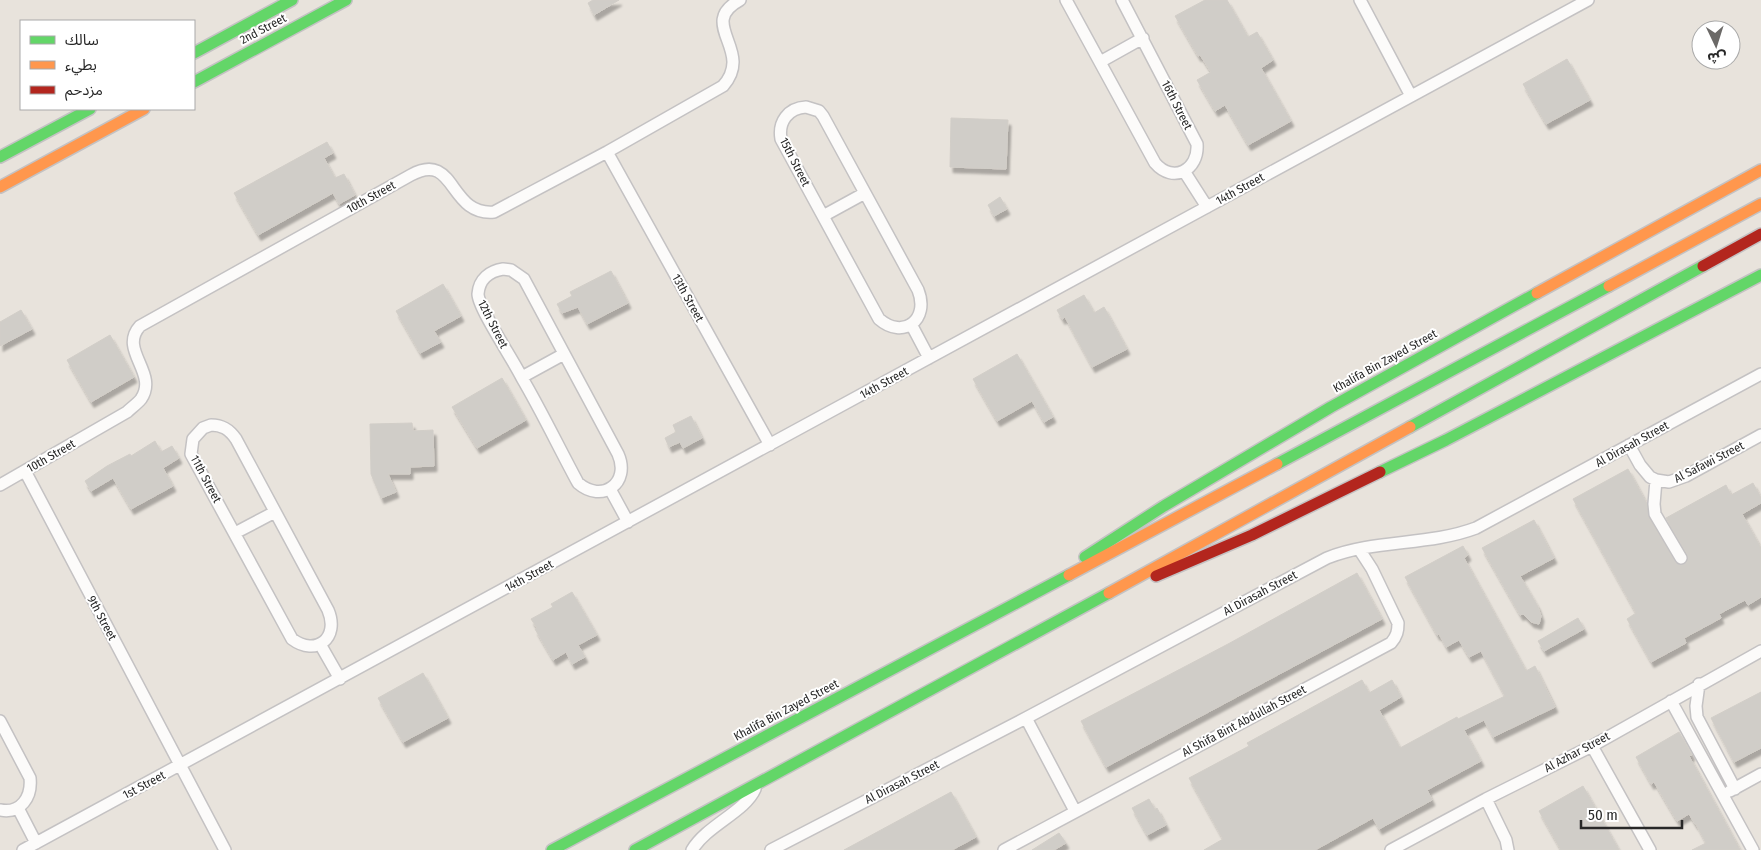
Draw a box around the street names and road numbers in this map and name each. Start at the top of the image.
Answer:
street label: 2nd Street [237,11,289,47]
street label: 16th Street [1159,78,1195,132]
street label: 15th Street [777,135,813,189]
street label: 14th Street [1213,170,1267,208]
street label: 10th Street [344,178,398,216]
street label: 13th Street [669,272,707,324]
street label: 12th Street [475,297,511,351]
street label: Khalifa Bin Zayed Street [1331,327,1439,395]
street label: 14th Street [857,364,911,402]
street label: Al Dirasah Street [1593,418,1671,470]
street label: 10th Street [24,437,78,475]
street label: Al Safawi Street [1672,438,1746,486]
street label: 11th Street [188,453,224,505]
street label: 14th Street [502,557,556,595]
street label: Al Dirasah Street [1221,568,1299,618]
street label: 9th Street [84,593,120,643]
street label: Khalifa Bin Zayed Street [731,676,841,744]
street label: Al Shifa Bint Abdullah Street [1180,682,1309,760]
street label: Al Azhar Street [1542,729,1612,775]
street label: Al Dirasah Street [863,757,942,807]
street label: 1st Street [120,768,168,802]

